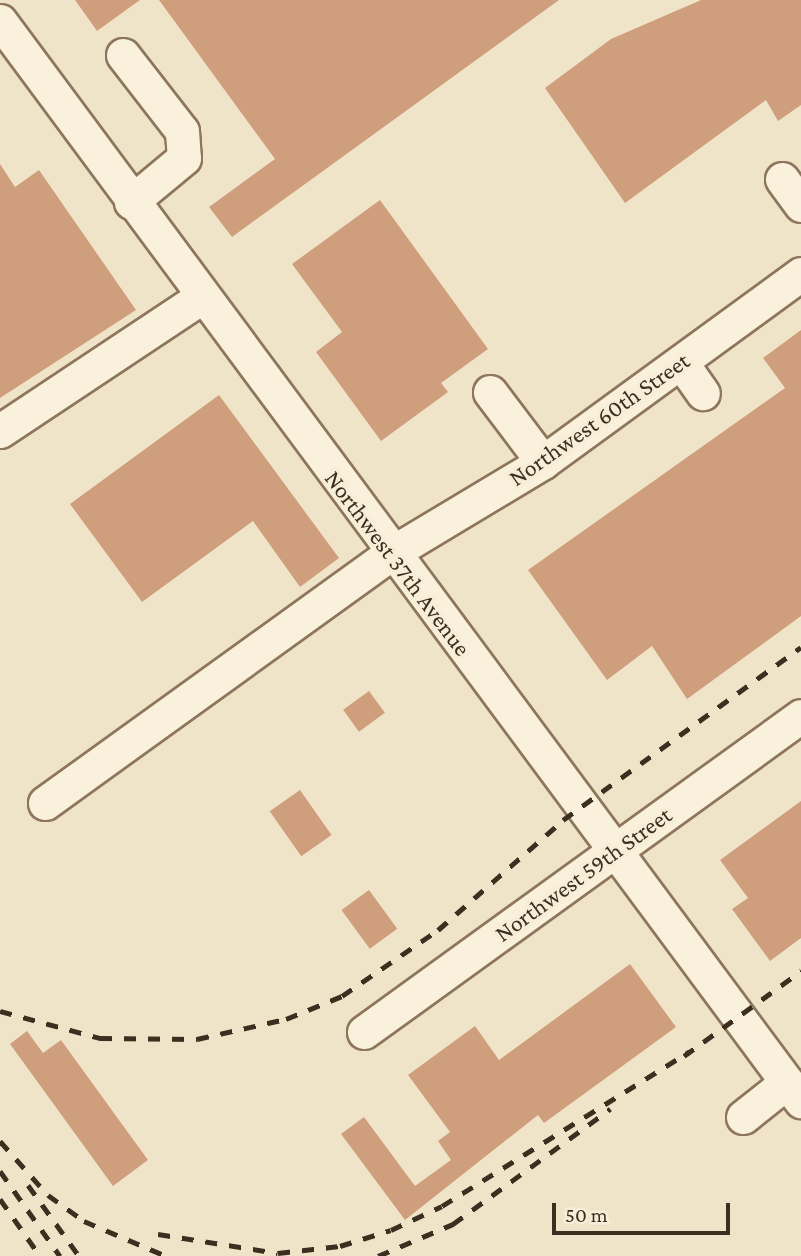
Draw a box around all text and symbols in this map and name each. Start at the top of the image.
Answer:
street label: Northwest 60th Street [503,346,695,492]
street label: Northwest 37th Avenue [319,465,477,661]
street label: Northwest 59th Street [489,800,677,948]
scale bar [556,1190,734,1234]
text: 50 m [565,1203,608,1227]

